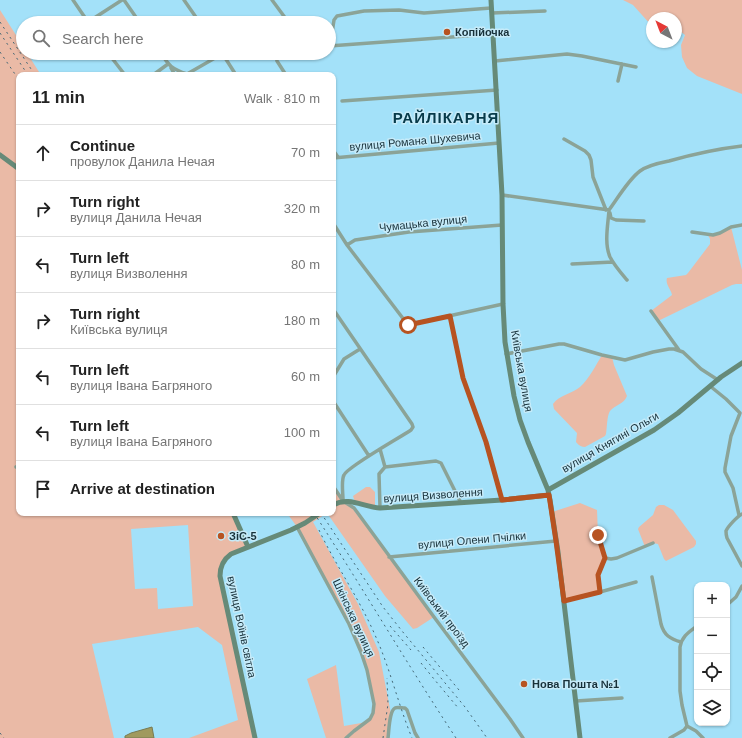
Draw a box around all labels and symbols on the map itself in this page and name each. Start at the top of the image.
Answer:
north arrow [646,12,682,48]
place label: Копійочка [455,26,510,38]
marker: Копійочка [442,27,452,37]
district label: РАЙЛІКАРНЯ [393,109,499,126]
street label: вулиця Романа Шухевича [349,129,482,153]
street label: Чумацька вулиця [378,212,468,234]
route start [399,316,417,334]
street label: Київська вулиця [509,329,535,413]
street label: вулиця Княгині Ольги [560,409,660,475]
street label: вулиця Визволення [383,486,483,504]
route end [589,526,607,544]
street label: вулиця Олени Пчілки [417,529,527,551]
place label: ЗіС-5 [229,530,257,542]
marker: ЗіС-5 [216,531,226,541]
street label: Київський проїзд [412,574,473,650]
street label: вулиця Воїнів світла [225,575,259,680]
street label: Шкінська вулиця [331,577,377,659]
place label: Нова Пошта №1 [532,678,619,690]
marker: Нова Пошта №1 [519,679,529,689]

